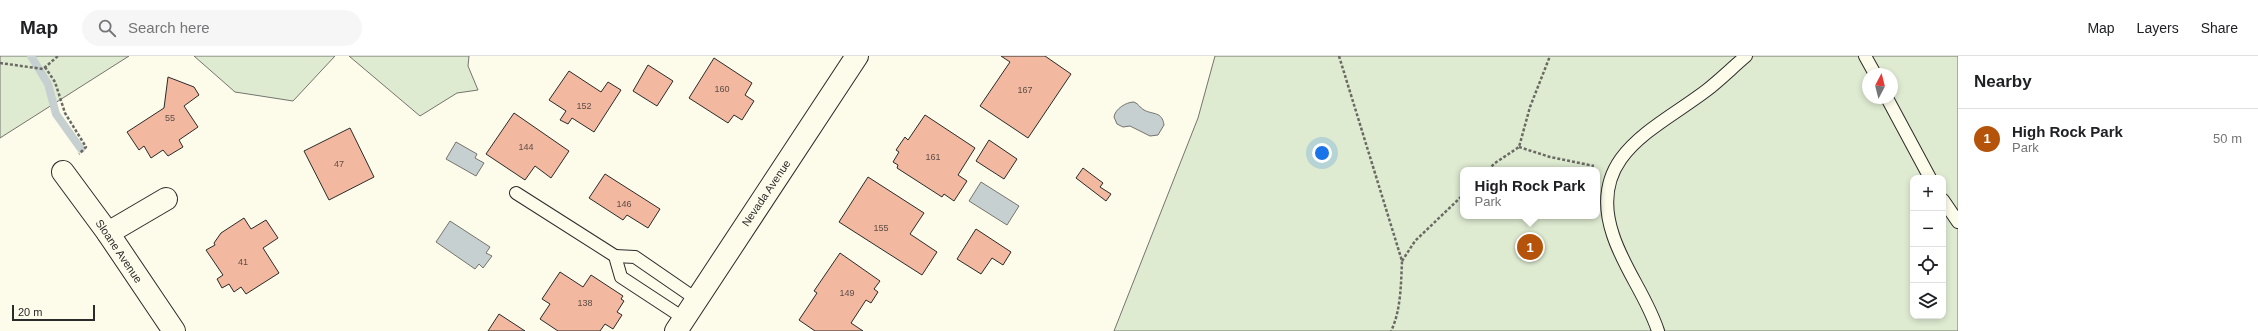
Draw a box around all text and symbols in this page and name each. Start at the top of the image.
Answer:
search box [82,10,362,46]
text: Map [20,17,58,38]
icon: search [96,17,118,39]
text: Search here [128,19,210,36]
text: Map [2087,20,2115,36]
text: Layers [2137,20,2179,36]
text: Share [2201,20,2238,36]
north arrow [1862,68,1898,104]
text: Nearby [1974,72,2032,91]
house number: 160 [714,84,730,94]
house number: 167 [1017,85,1033,95]
house number: 152 [576,101,592,111]
house number: 55 [165,113,175,123]
text: High Rock Park [2012,123,2123,140]
text: 1 [1983,131,1991,146]
text: 50 m [2213,131,2242,146]
text: Park [2012,140,2039,155]
house number: 144 [518,142,534,152]
your location [1312,143,1332,163]
house number: 161 [925,152,941,162]
street label: Nevada Avenue [739,158,793,228]
house number: 47 [334,159,344,169]
popup [1460,167,1600,219]
map controls [1910,175,1946,319]
button: + [1910,175,1946,211]
text: High Rock Park [1475,177,1585,194]
text: Park [1475,194,1501,209]
house number: 146 [616,199,632,209]
button: − [1910,211,1946,247]
street label: Sloane Avenue [93,217,145,285]
house number: 155 [873,223,889,233]
pin: 1 [1517,232,1543,262]
button: locate [1910,247,1946,283]
house number: 41 [238,257,248,267]
button: layers [1910,283,1946,319]
house number: 149 [839,288,855,298]
house number: 138 [577,298,593,308]
scale bar [12,303,95,322]
text: 20 m [18,306,42,318]

